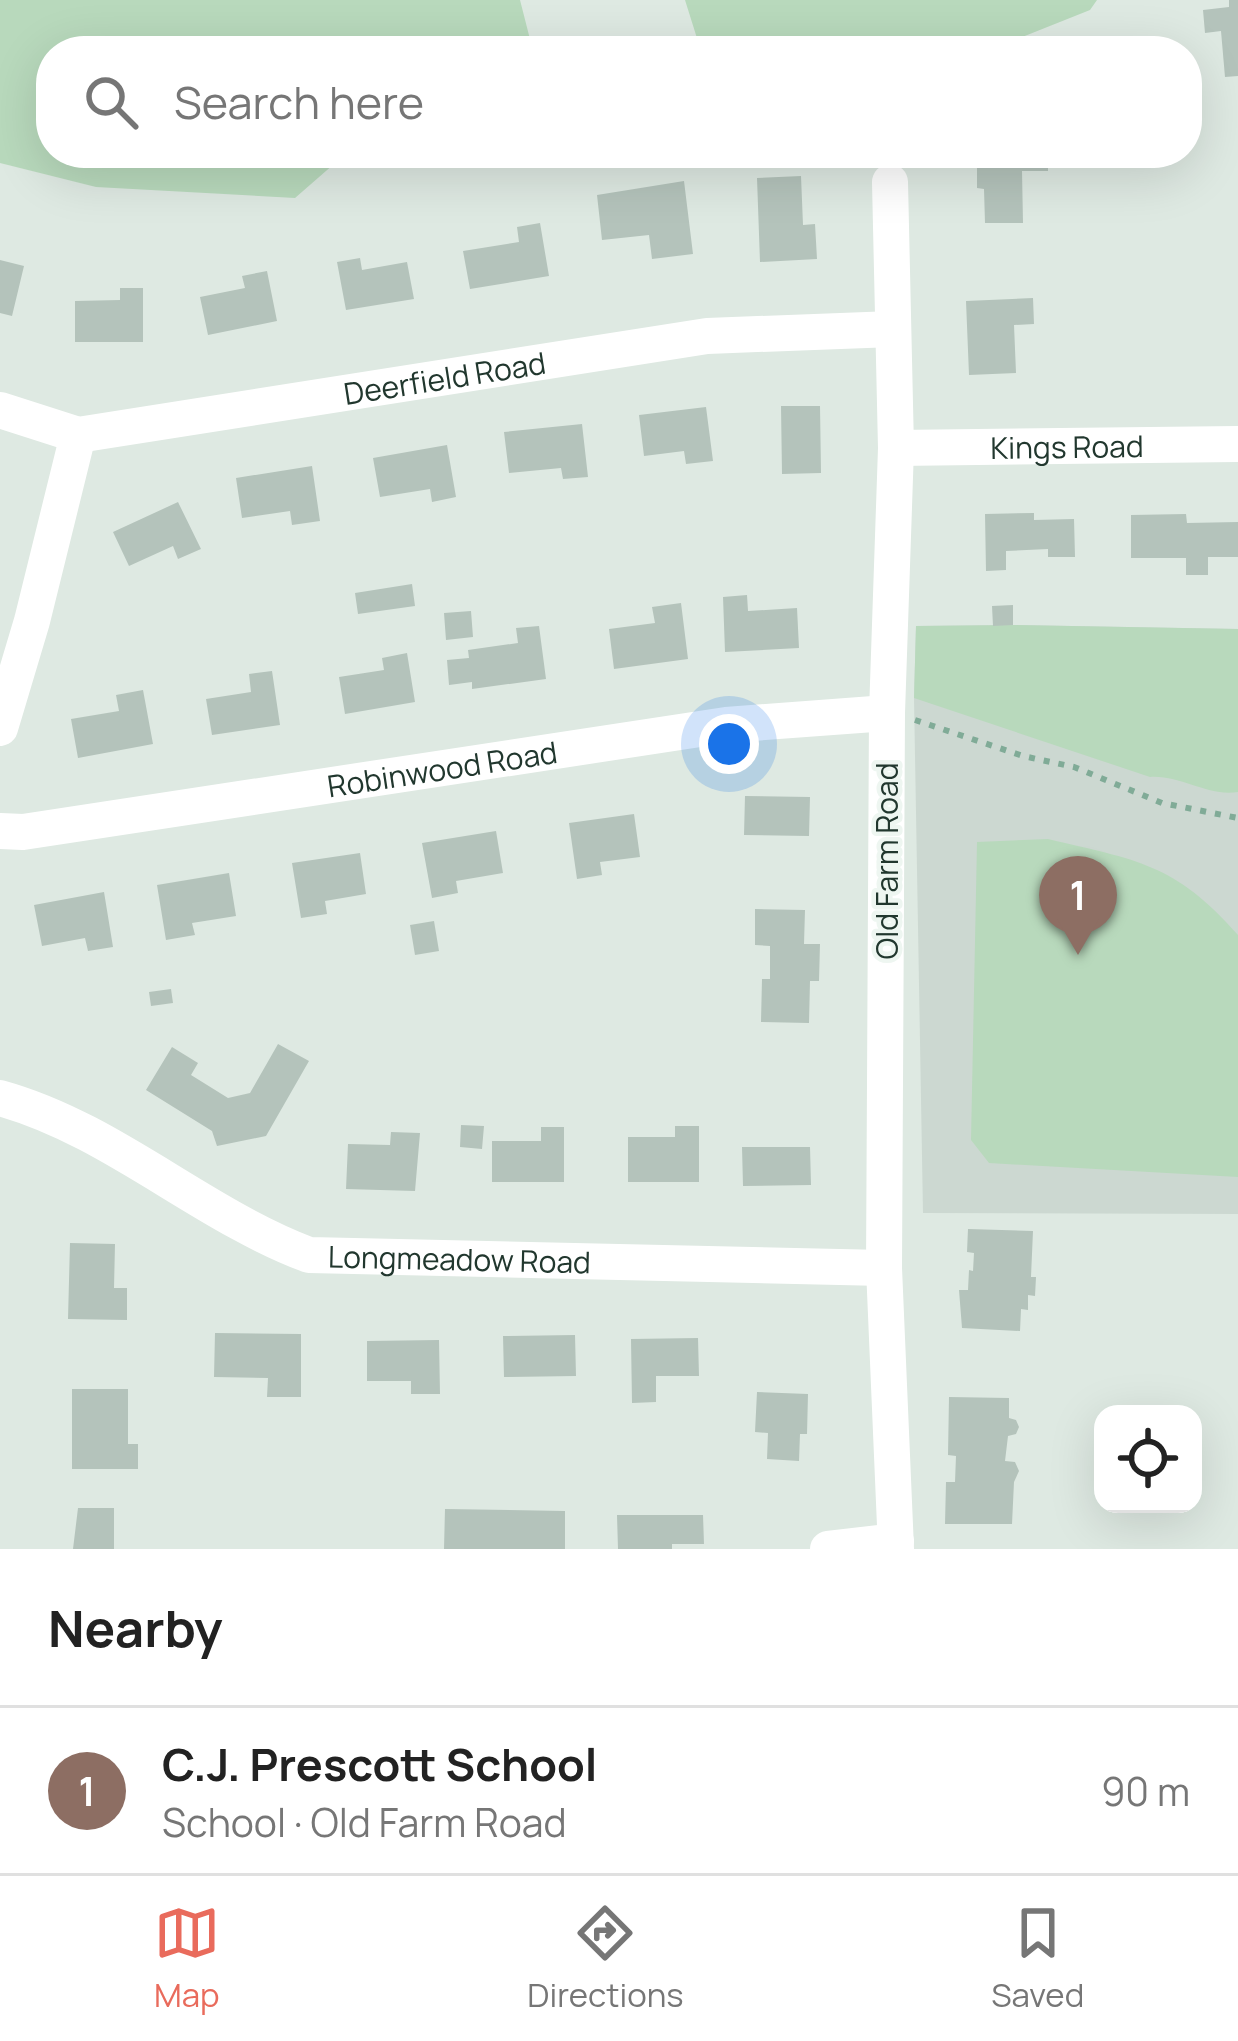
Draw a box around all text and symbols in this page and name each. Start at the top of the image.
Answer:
search box [36,36,1202,168]
icon: search [78,69,144,135]
text: Search here [174,71,424,133]
street label: Deerfield Road [341,341,548,413]
street label: Kings Road [990,425,1144,467]
your location [699,714,759,774]
street label: Robinwood Road [324,730,560,806]
street label: Old Farm Road [866,762,907,960]
pin: 1 [1039,856,1117,955]
street label: Longmeadow Road [327,1235,591,1282]
map controls [1094,1405,1202,1513]
button: locate [1094,1405,1202,1513]
text: Nearby [48,1593,223,1662]
text: C.J. Prescott School [162,1733,597,1795]
text: 1 [78,1764,96,1818]
text: 90 m [1101,1764,1190,1818]
text: School · Old Farm Road [162,1795,567,1849]
tab: Map [154,1900,220,2017]
tab: Directions [527,1900,684,2017]
tab: Saved [991,1900,1084,2017]

